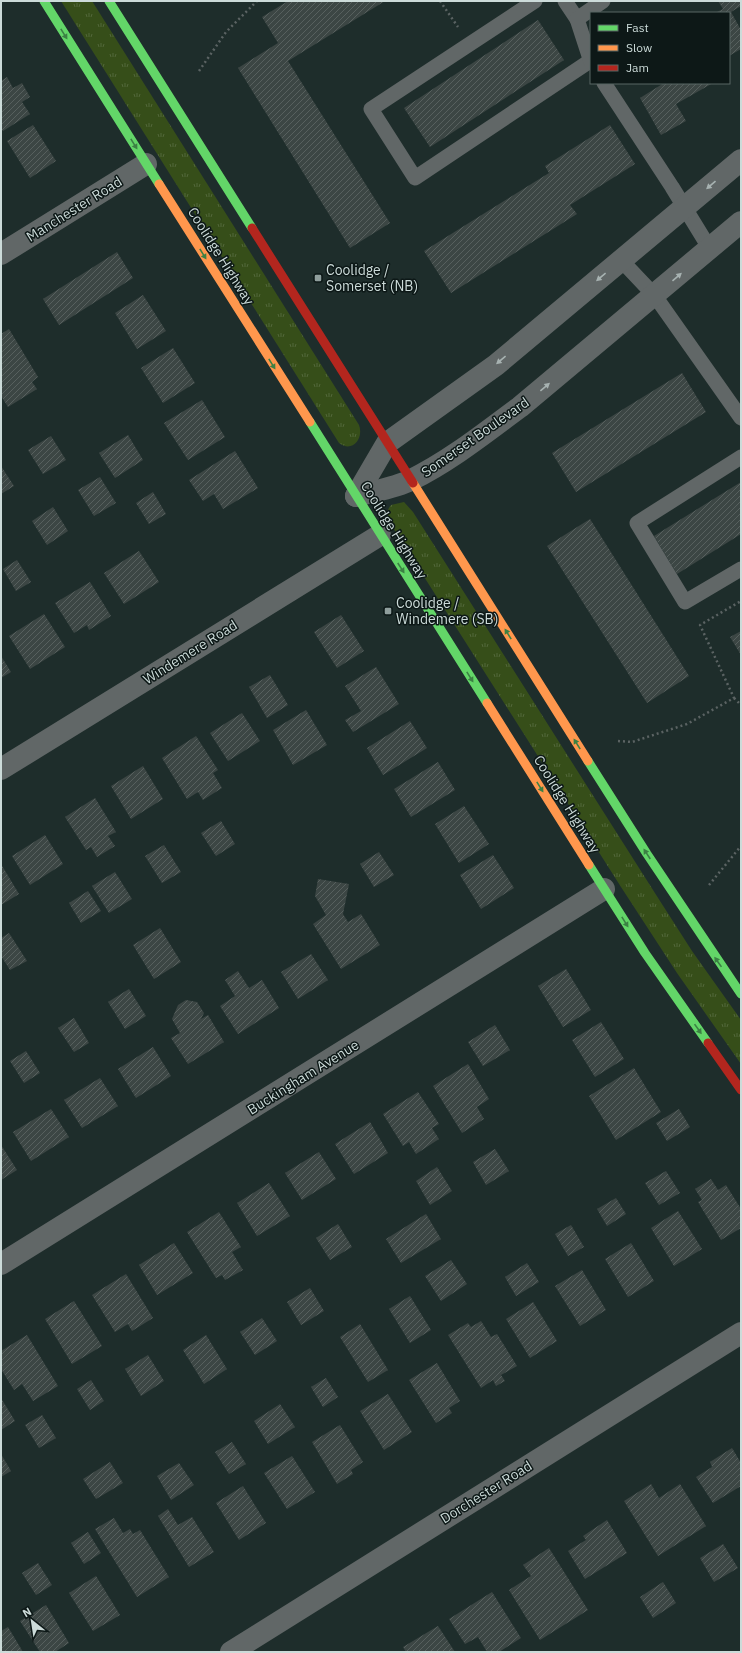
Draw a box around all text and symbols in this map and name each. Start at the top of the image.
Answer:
legend [590,12,730,84]
text: Fast [626,20,649,35]
one-way arrow [61,28,68,40]
text: Slow [626,40,652,55]
text: Jam [626,60,649,75]
one-way arrow [130,138,137,150]
street label: Manchester Road [23,172,125,246]
one-way arrow [706,180,717,189]
street label: Coolidge Highway [184,204,258,308]
one-way arrow [199,249,207,259]
place label: Coolidge / Somerset (NB) [326,261,418,295]
one-way arrow [672,272,683,281]
marker: Coolidge / Somerset (NB) [313,273,323,283]
one-way arrow [595,273,606,282]
one-way arrow [496,356,506,365]
one-way arrow [269,358,276,370]
one-way arrow [540,382,550,391]
street label: Somerset Boulevard [418,393,532,481]
street label: Coolidge Highway [357,478,431,582]
one-way arrow [397,563,405,573]
place label: Coolidge / Windemere (SB) [396,594,498,628]
marker: Coolidge / Windemere (SB) [383,606,393,616]
street label: Windemere Road [139,616,241,688]
one-way arrow [504,629,512,639]
one-way arrow [467,671,474,683]
one-way arrow [574,738,581,750]
street label: Coolidge Highway [530,752,604,856]
one-way arrow [536,782,544,792]
one-way arrow [643,849,651,859]
one-way arrow [621,916,629,927]
one-way arrow [715,957,722,968]
one-way arrow [694,1024,702,1034]
street label: Buckingham Avenue [244,1035,362,1119]
street label: Dorchester Road [437,1457,535,1527]
north arrow [12,1601,52,1641]
text: N [20,1604,34,1620]

